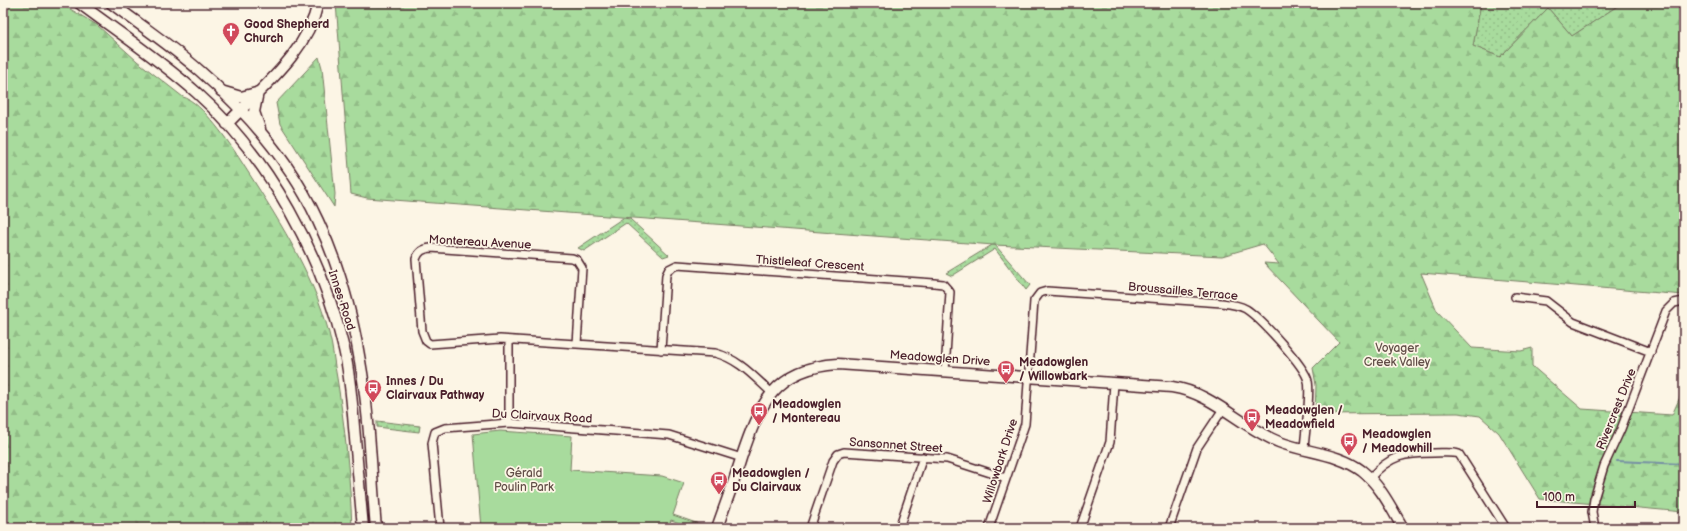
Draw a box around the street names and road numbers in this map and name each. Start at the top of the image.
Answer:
street label: Montereau Avenue [428,232,532,253]
street label: Thistleleaf Crescent [755,252,865,275]
street label: Innes Road [325,268,358,332]
street label: Broussailles Terrace [1127,279,1238,304]
street label: Meadowglen Drive [889,348,991,369]
street label: Rivercrest Drive [1593,366,1640,452]
street label: Du Clairvaux Road [491,406,593,427]
street label: Willowbark Drive [980,417,1021,506]
street label: Sansonnet Street [849,435,944,456]

